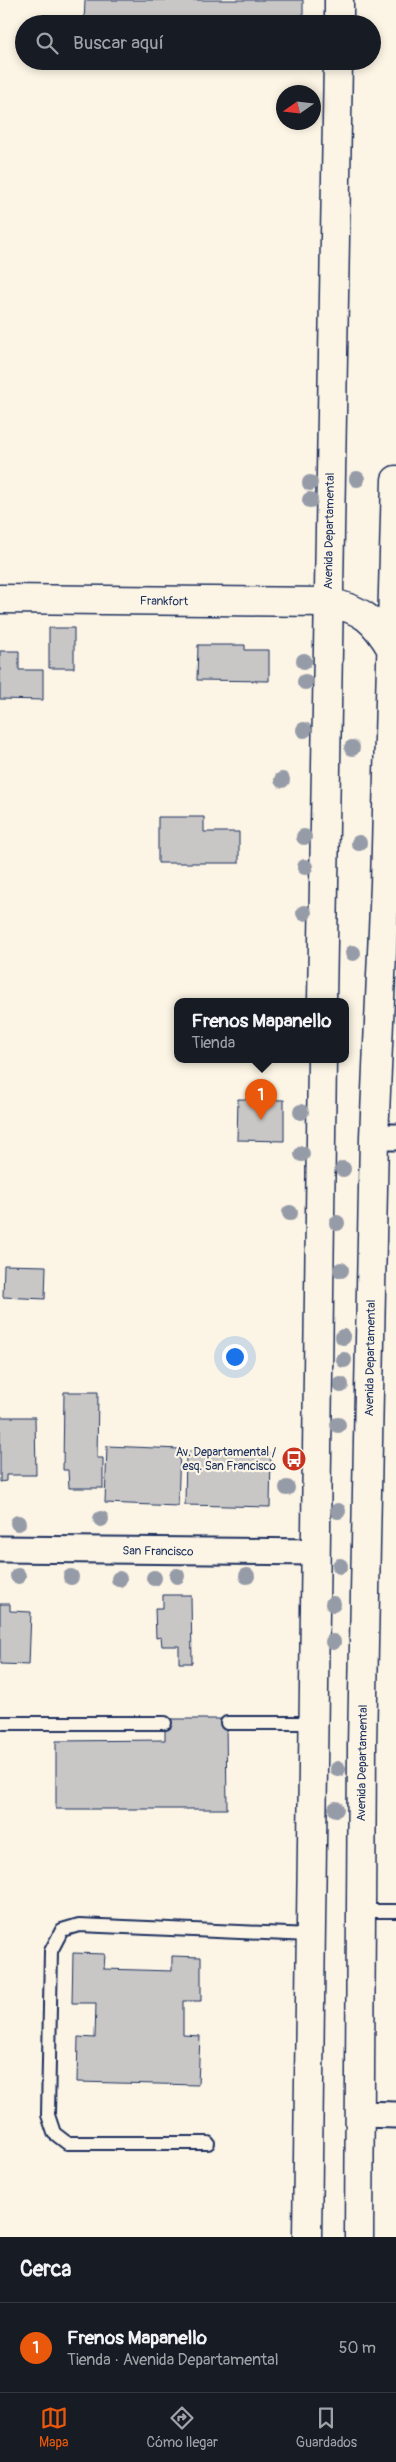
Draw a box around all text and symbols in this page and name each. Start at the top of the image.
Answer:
search box [15,15,381,70]
icon: search [33,29,61,57]
text: Buscar aquí [73,31,164,55]
north arrow [276,85,321,130]
street label: Avenida Departamental [321,472,338,590]
street label: Frankfort [140,594,188,609]
popup [174,998,349,1063]
text: Frenos Mapanello [192,1009,331,1033]
text: Tienda [192,1033,235,1053]
pin: 1 [245,1079,277,1120]
street label: Avenida Departamental [362,1299,379,1417]
your location [222,1344,248,1370]
place label: Av. Departamental / esq. San Francisco [176,1445,277,1474]
bus stop icon: Av. Departamental / esq. San Francisco [281,1446,307,1472]
street label: San Francisco [122,1543,194,1560]
street label: Avenida Departamental [354,1704,371,1822]
text: Cerca [20,2256,71,2283]
text: Frenos Mapanello [67,2326,207,2350]
text: 1 [33,2338,39,2358]
text: 50 m [339,2338,376,2358]
text: Tienda · Avenida Departamental [67,2350,278,2370]
tab: Mapa [39,2404,69,2451]
tab: Cómo llegar [147,2404,218,2451]
tab: Guardados [296,2404,357,2451]

